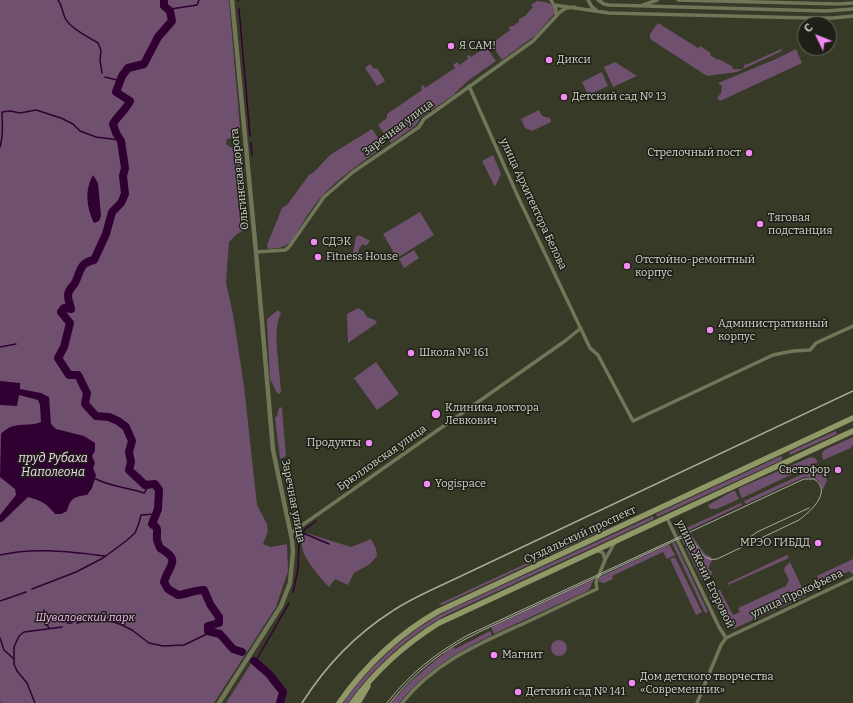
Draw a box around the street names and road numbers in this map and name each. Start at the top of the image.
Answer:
street label: Заречная улица [360,97,436,159]
street label: Ольгинская дорога [228,128,252,230]
street label: улица Архитектора Белова [497,136,569,272]
street label: Брюлловская улица [335,422,429,494]
street label: Заречная улица [278,458,308,544]
street label: Суздальский проспект [522,503,638,567]
street label: улица Жени Егоровой [673,518,737,630]
street label: улица Прокофьева [749,567,845,621]

